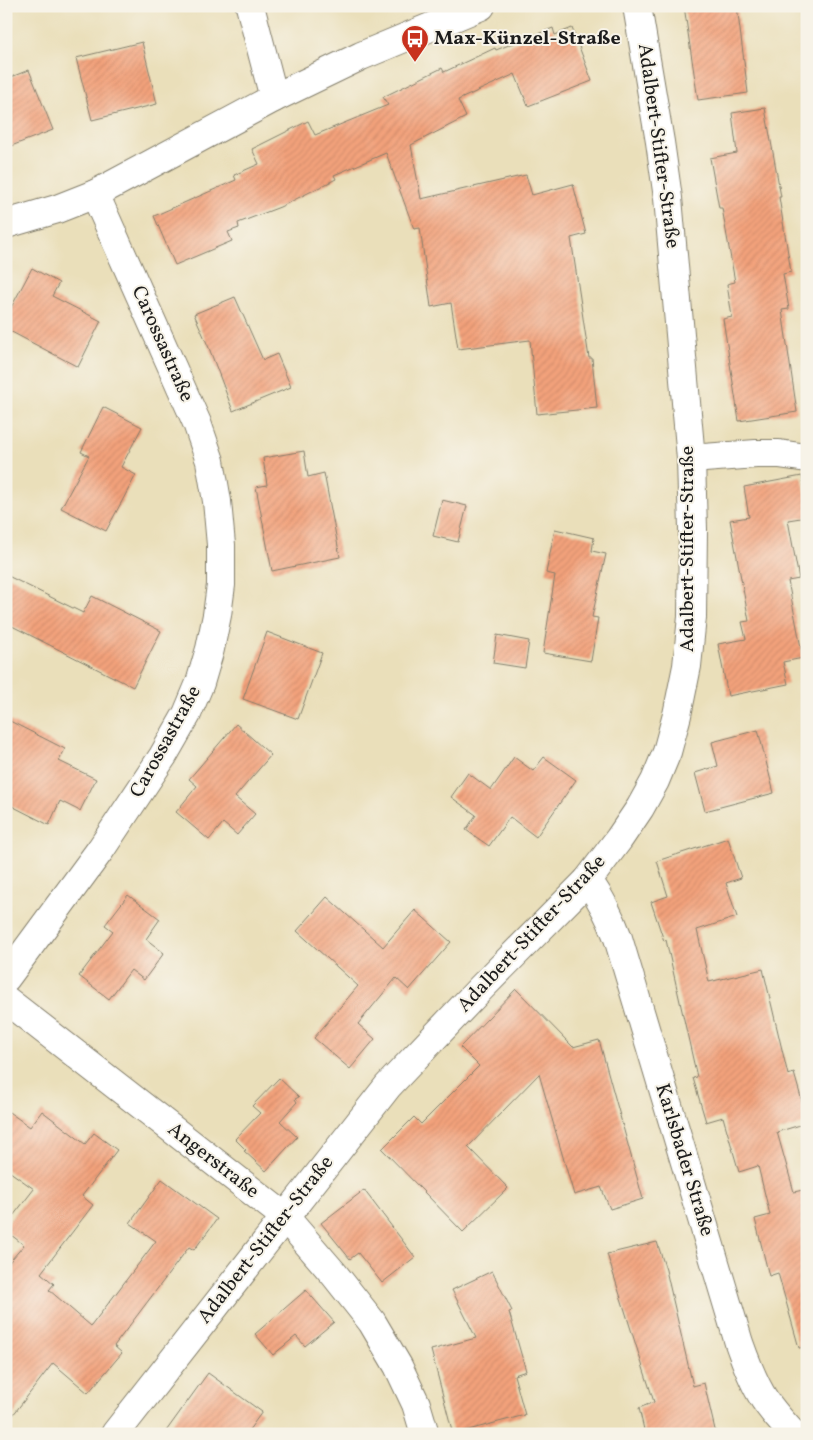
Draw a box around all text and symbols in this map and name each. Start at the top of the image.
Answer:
bus stop icon: Max-Künzel-Straße [400,24,430,63]
place label: Max-Künzel-Straße [434,25,621,53]
street label: Adalbert-Stifter-Straße [630,42,686,250]
street label: Carossastraße [124,281,200,407]
street label: Adalbert-Stifter-Straße [674,446,702,652]
street label: Carossastraße [124,681,208,803]
street label: Adalbert-Stifter-Straße [451,849,613,1019]
street label: Karlsbader Straße [647,1080,721,1240]
street label: Angerstraße [161,1116,265,1206]
street label: Adalbert-Stifter-Straße [191,1150,341,1330]

